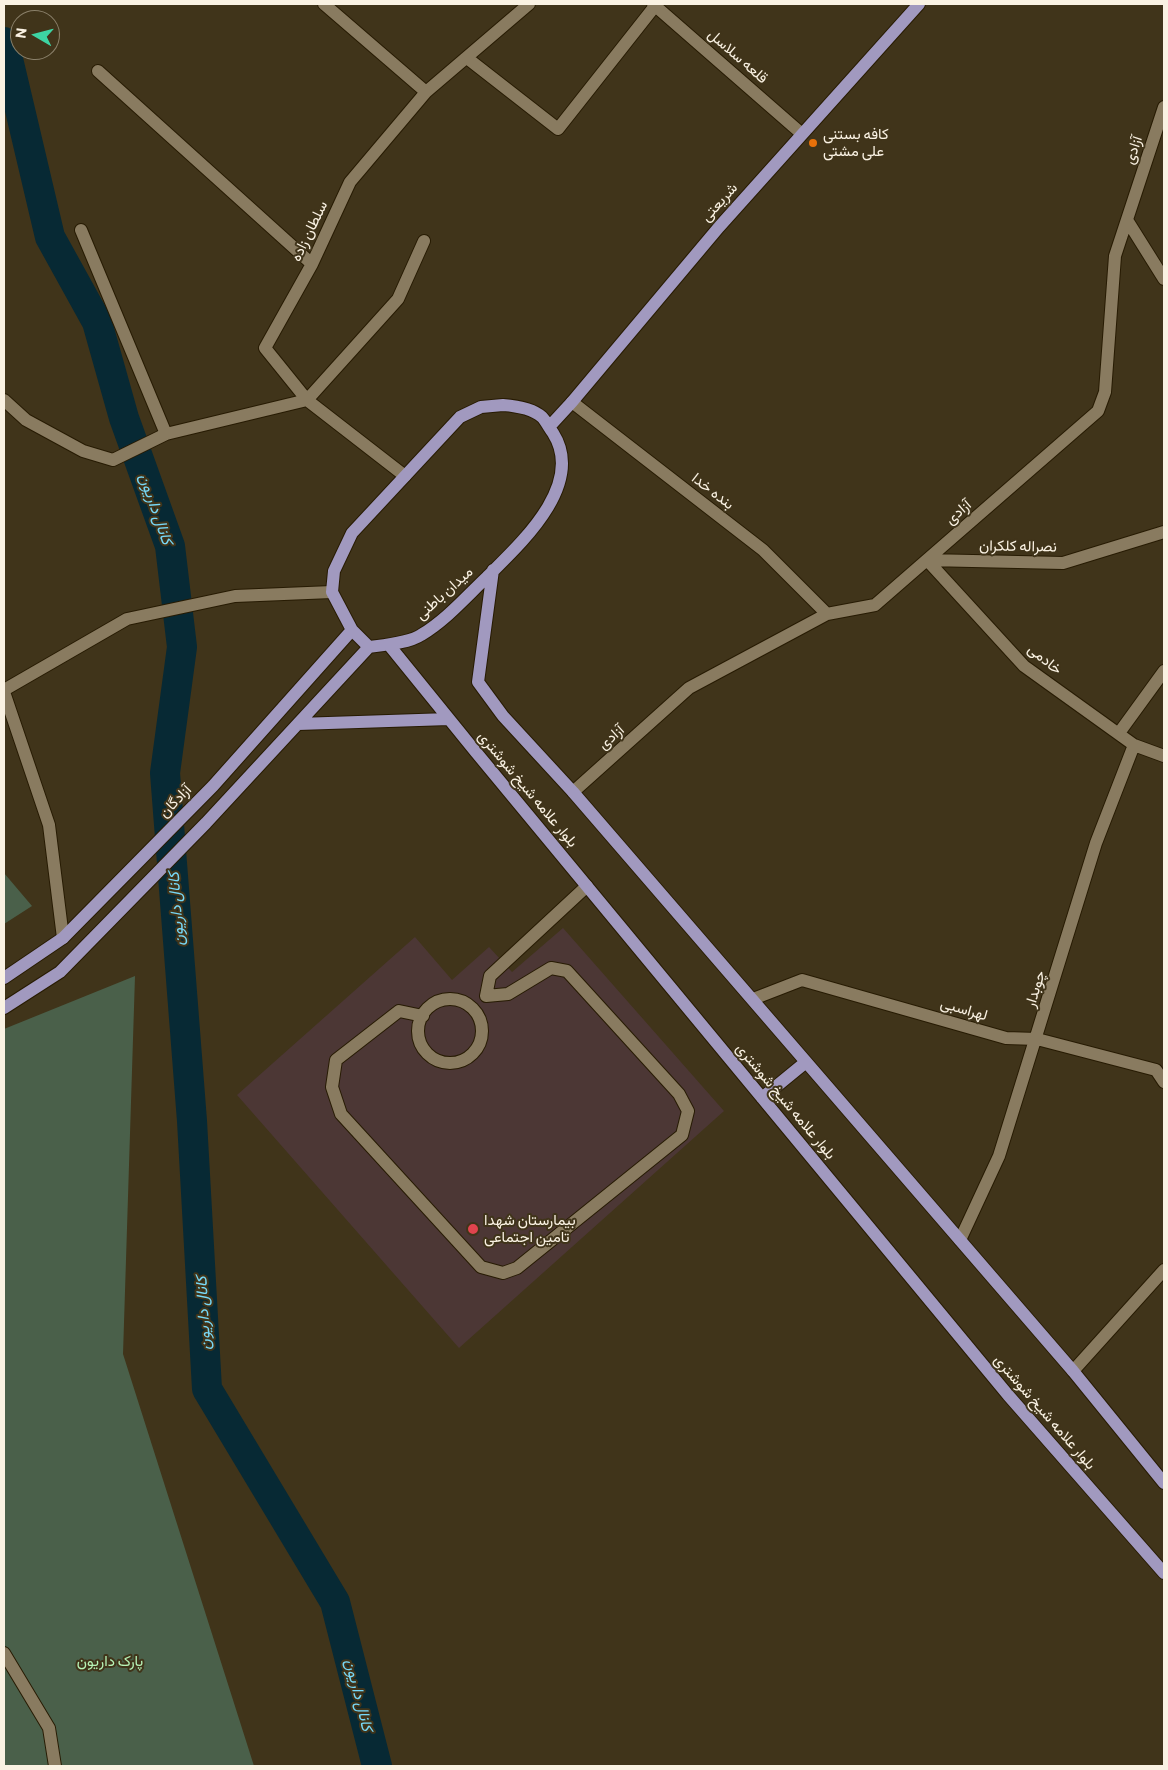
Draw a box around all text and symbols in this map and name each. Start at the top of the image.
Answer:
north arrow [10,10,60,60]
street label: قلعه سلاسل [704,25,772,87]
text: N [11,27,30,39]
place label: کافه بستنی علی مشتی [823,125,889,160]
street label: آزادی [1120,134,1146,166]
marker: کافه بستنی علی مشتی [807,137,819,149]
street label: شریعتی [697,179,741,225]
street label: سلطان زاده [287,198,331,264]
street label: بنده خدا [688,469,738,513]
water label: کانال داریون [135,471,177,547]
street label: آزادی [941,496,975,528]
street label: نصراله کلکران [979,536,1057,556]
street label: میدان باطنی [412,563,476,623]
street label: خادمی [1024,640,1066,678]
street label: آزادی [594,721,628,753]
street label: بلوار علامه شیخ شوشتری [474,727,582,851]
street label: آزادگان [155,781,195,821]
water label: کانال داریون [164,871,188,947]
street label: چوبدار [1021,968,1049,1010]
street label: لهراسبی [938,994,990,1024]
street label: بلوار علامه شیخ شوشتری [732,1039,840,1163]
place label: بیمارستان شهدا تامین اجتماعی [484,1211,576,1246]
marker: بیمارستان شهدا تامین اجتماعی [466,1222,480,1236]
water label: کانال داریون [191,1276,215,1350]
street label: بلوار علامه شیخ شوشتری [990,1351,1100,1473]
park label: پارک داریون [77,1652,143,1670]
water label: کانال داریون [341,1657,377,1733]

